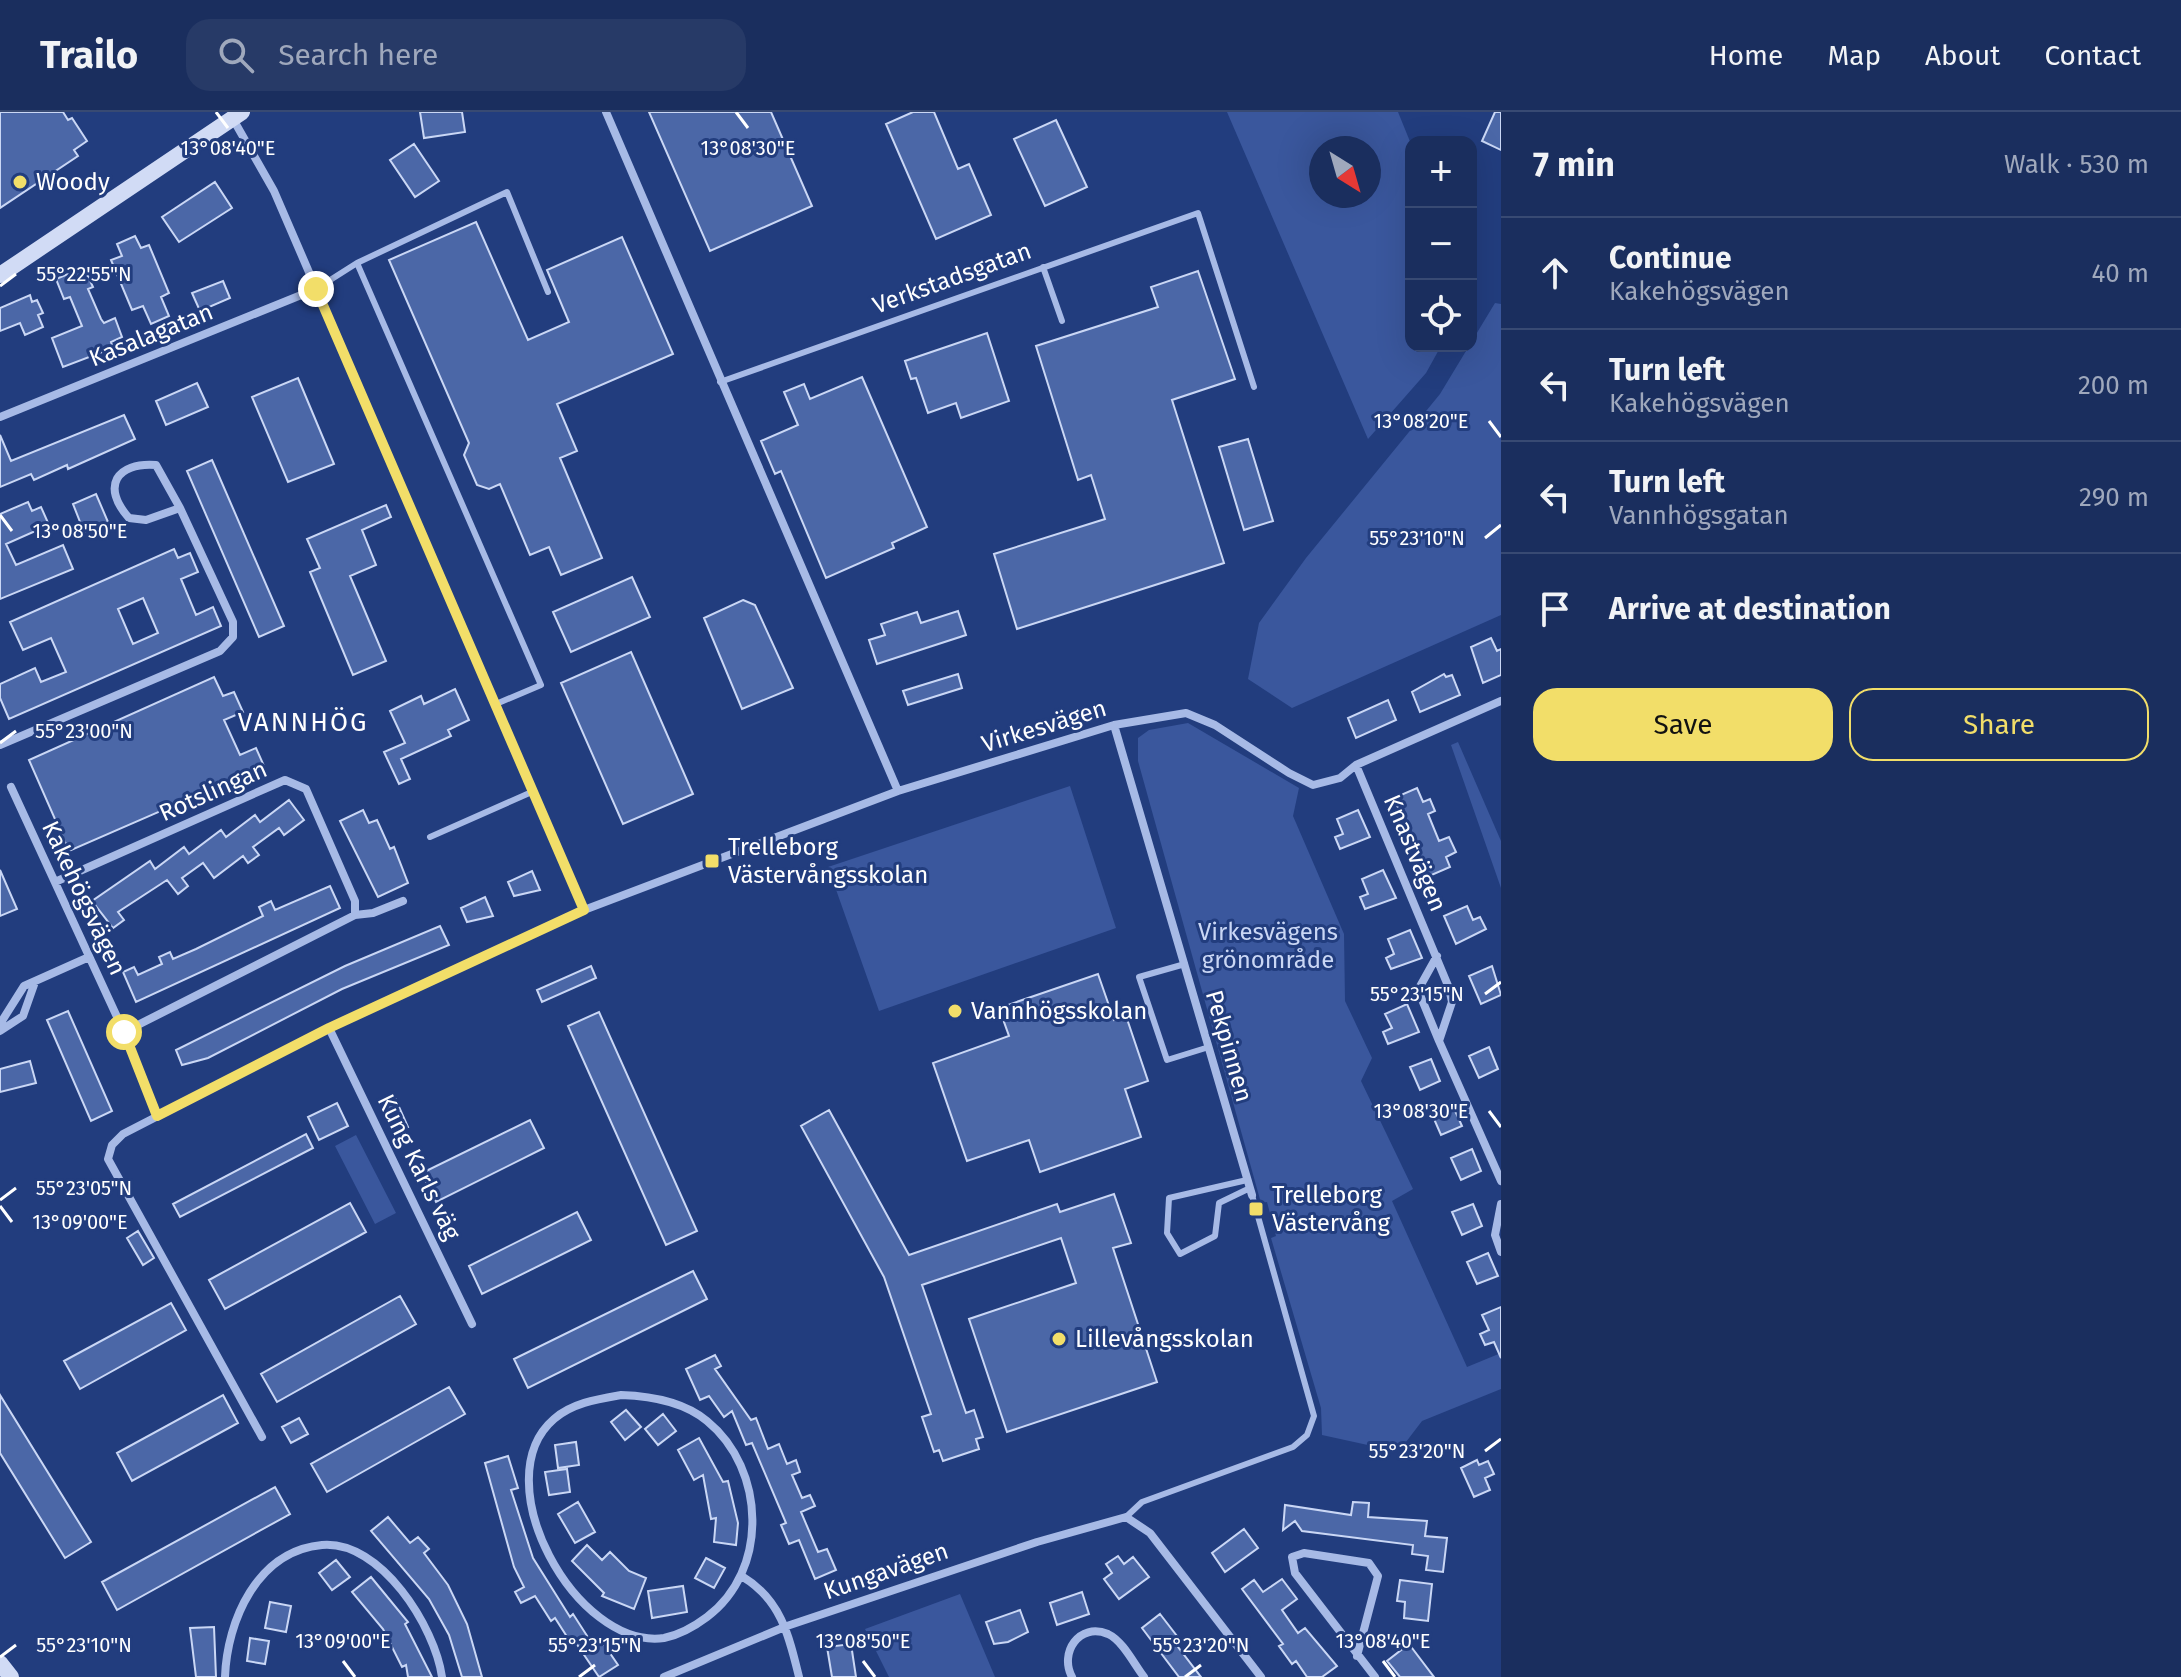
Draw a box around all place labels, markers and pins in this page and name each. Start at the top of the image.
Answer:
place label: Woody [36,168,110,196]
marker: Woody [11,173,29,191]
place label: Trelleborg Västervångsskolan [728,833,928,889]
marker: Trelleborg Västervångsskolan [703,852,721,870]
place label: Vannhögsskolan [971,997,1147,1025]
marker: Vannhögsskolan [946,1002,964,1020]
place label: Trelleborg Västervång [1272,1181,1391,1237]
marker: Trelleborg Västervång [1247,1200,1265,1218]
place label: Lillevångsskolan [1075,1325,1254,1353]
marker: Lillevångsskolan [1050,1330,1068,1348]

